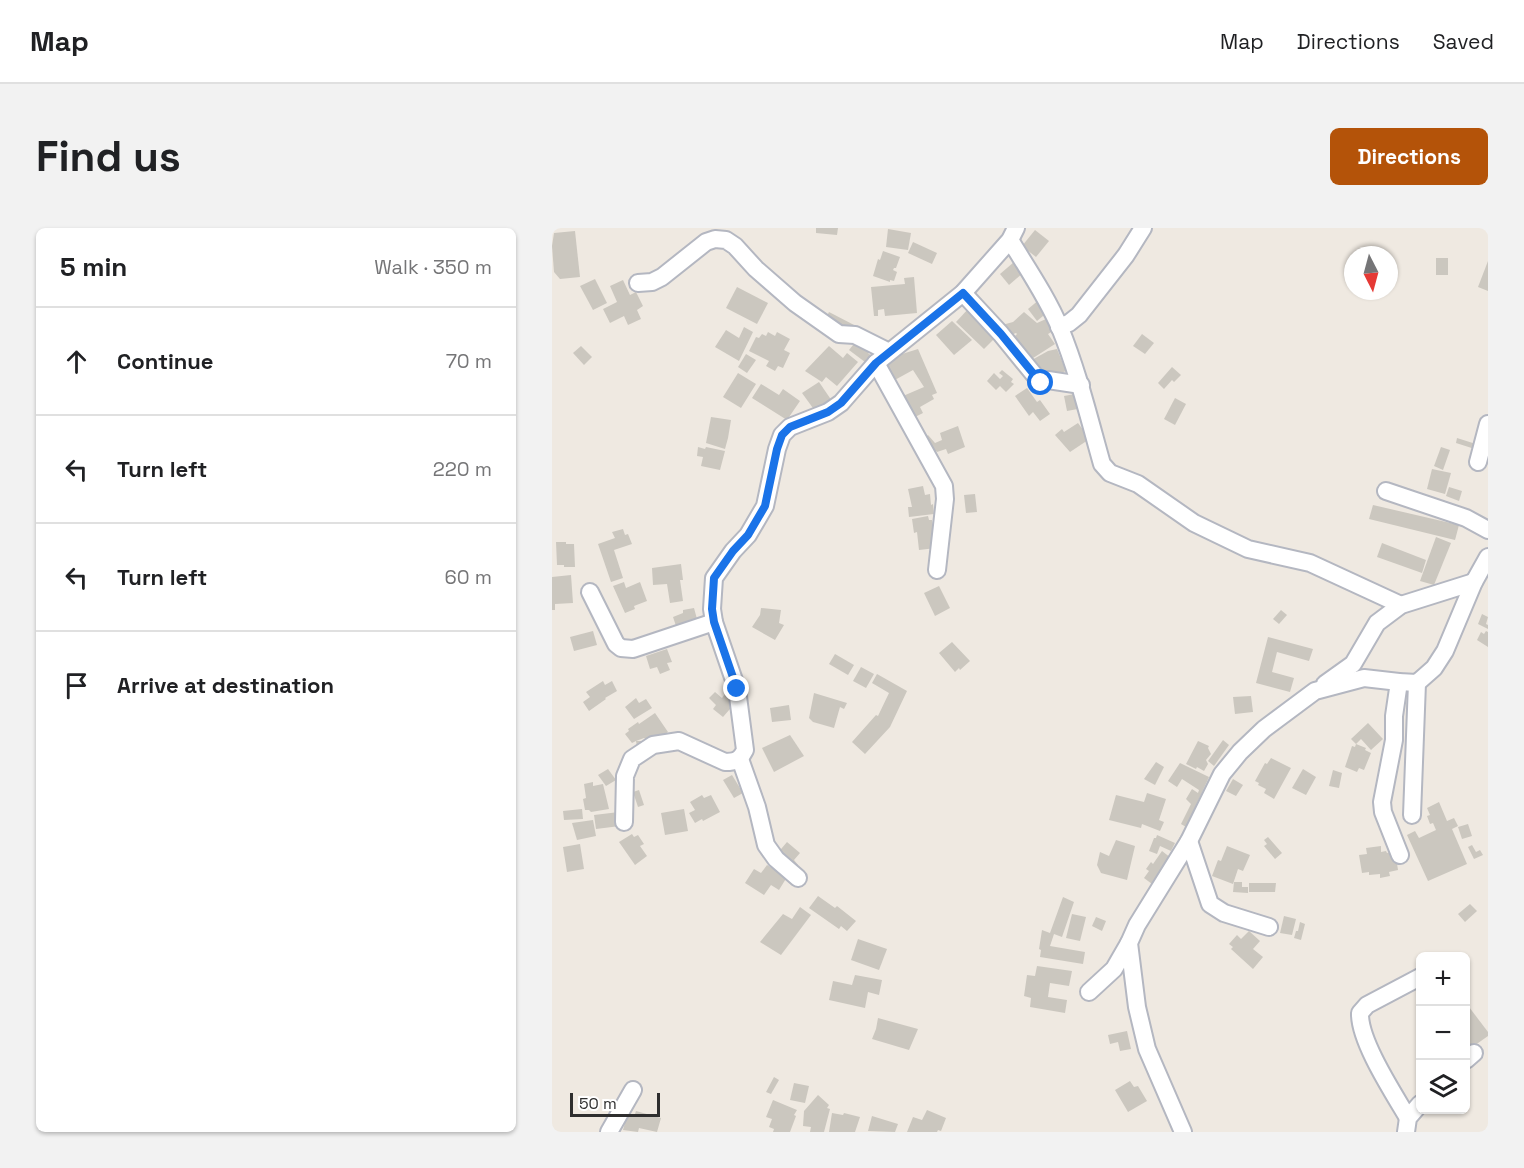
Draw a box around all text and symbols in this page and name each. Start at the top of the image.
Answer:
text: Map [30,23,89,59]
text: Map [1220,28,1264,55]
text: Directions [1297,28,1400,55]
text: Saved [1433,28,1494,55]
button: Directions [1330,128,1488,185]
text: Find us [36,130,181,183]
north arrow [1344,246,1398,300]
text: 5 min [60,250,127,284]
text: Walk · 350 m [374,254,492,280]
icon: ahead [60,345,93,378]
text: Continue [117,347,213,375]
text: 70 m [446,348,492,374]
route start [1027,369,1053,395]
icon: left [60,453,93,486]
text: Turn left [117,455,207,483]
text: 220 m [433,456,492,482]
icon: left [60,561,93,594]
text: Turn left [117,563,207,591]
text: 60 m [445,564,492,590]
icon: arrive [60,669,93,702]
text: Arrive at destination [117,671,334,699]
route end [723,675,749,701]
map controls [1416,952,1470,1114]
button: + [1416,952,1470,1006]
button: − [1416,1006,1470,1060]
button: layers [1416,1060,1470,1114]
scale bar [570,1090,660,1118]
text: 50 m [579,1093,617,1114]

